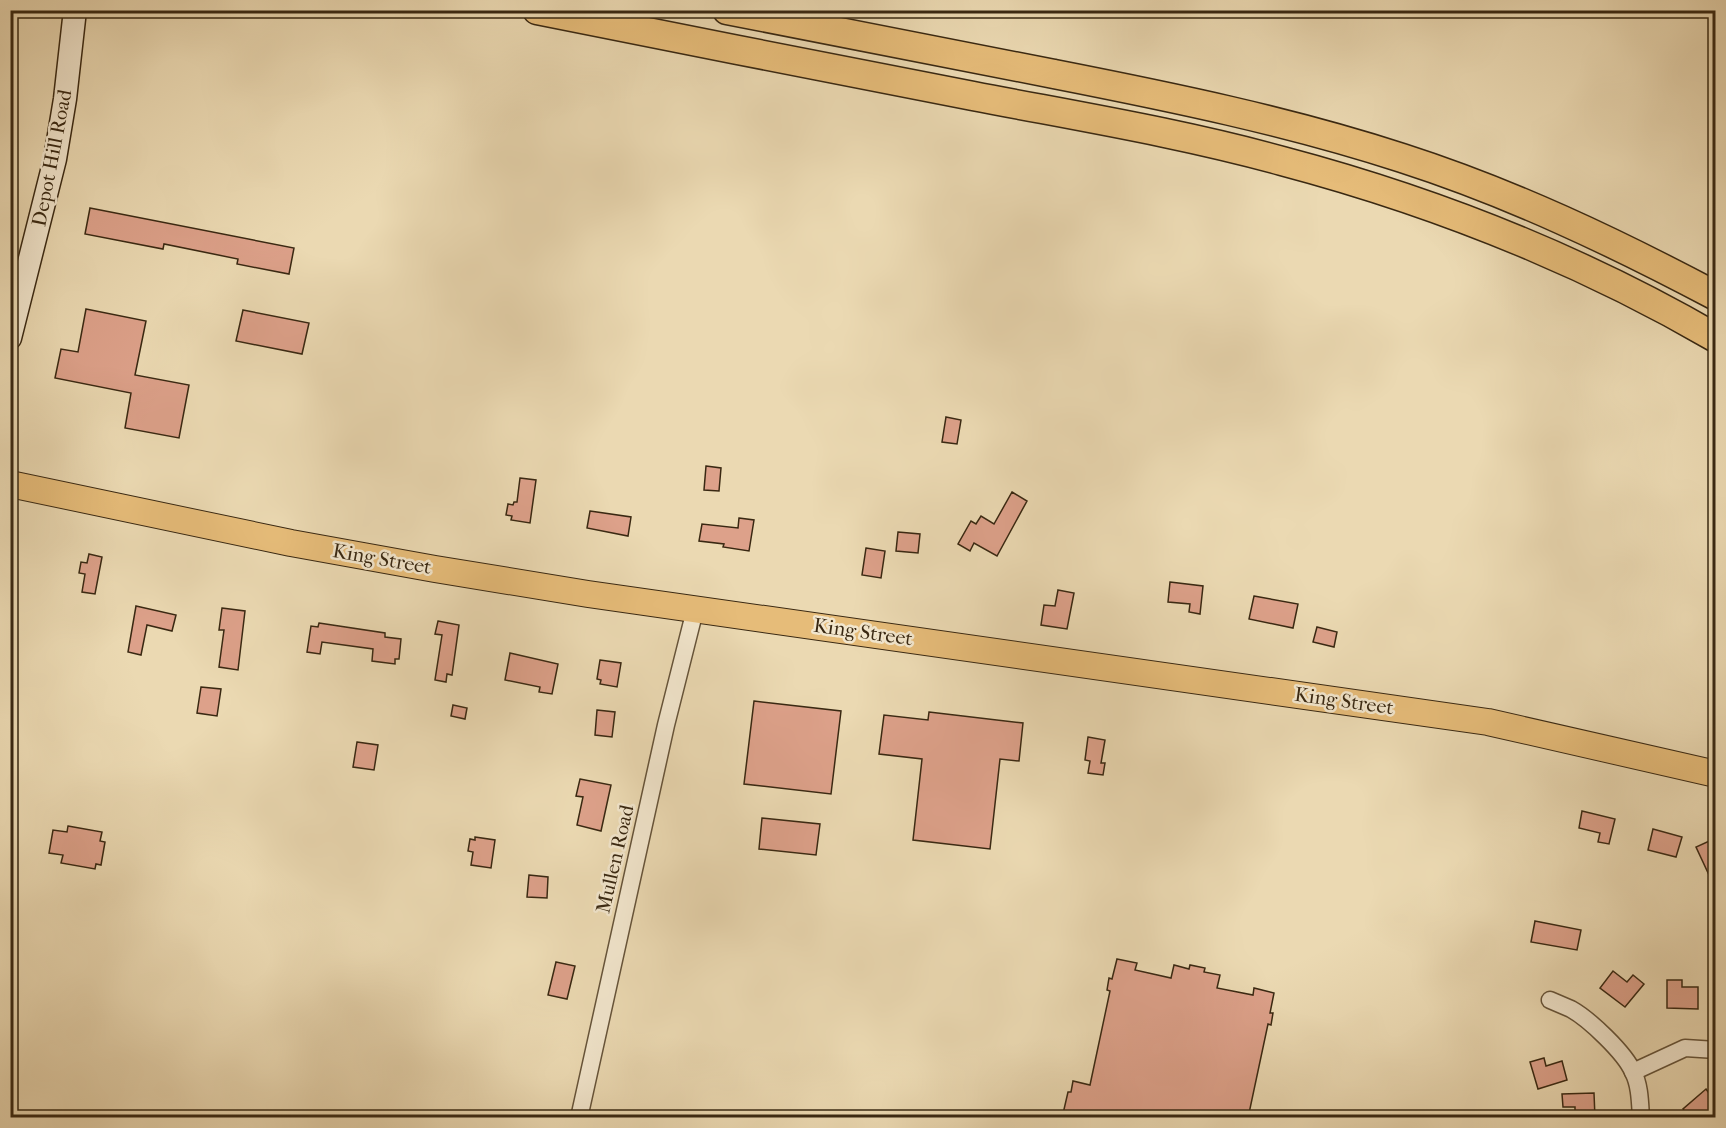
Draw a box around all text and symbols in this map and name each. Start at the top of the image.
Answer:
street label: Depot Hill Road [27,86,77,228]
street label: King Street [331,539,433,579]
street label: King Street [812,614,914,650]
street label: King Street [1293,683,1395,719]
street label: Mullen Road [591,801,639,915]

